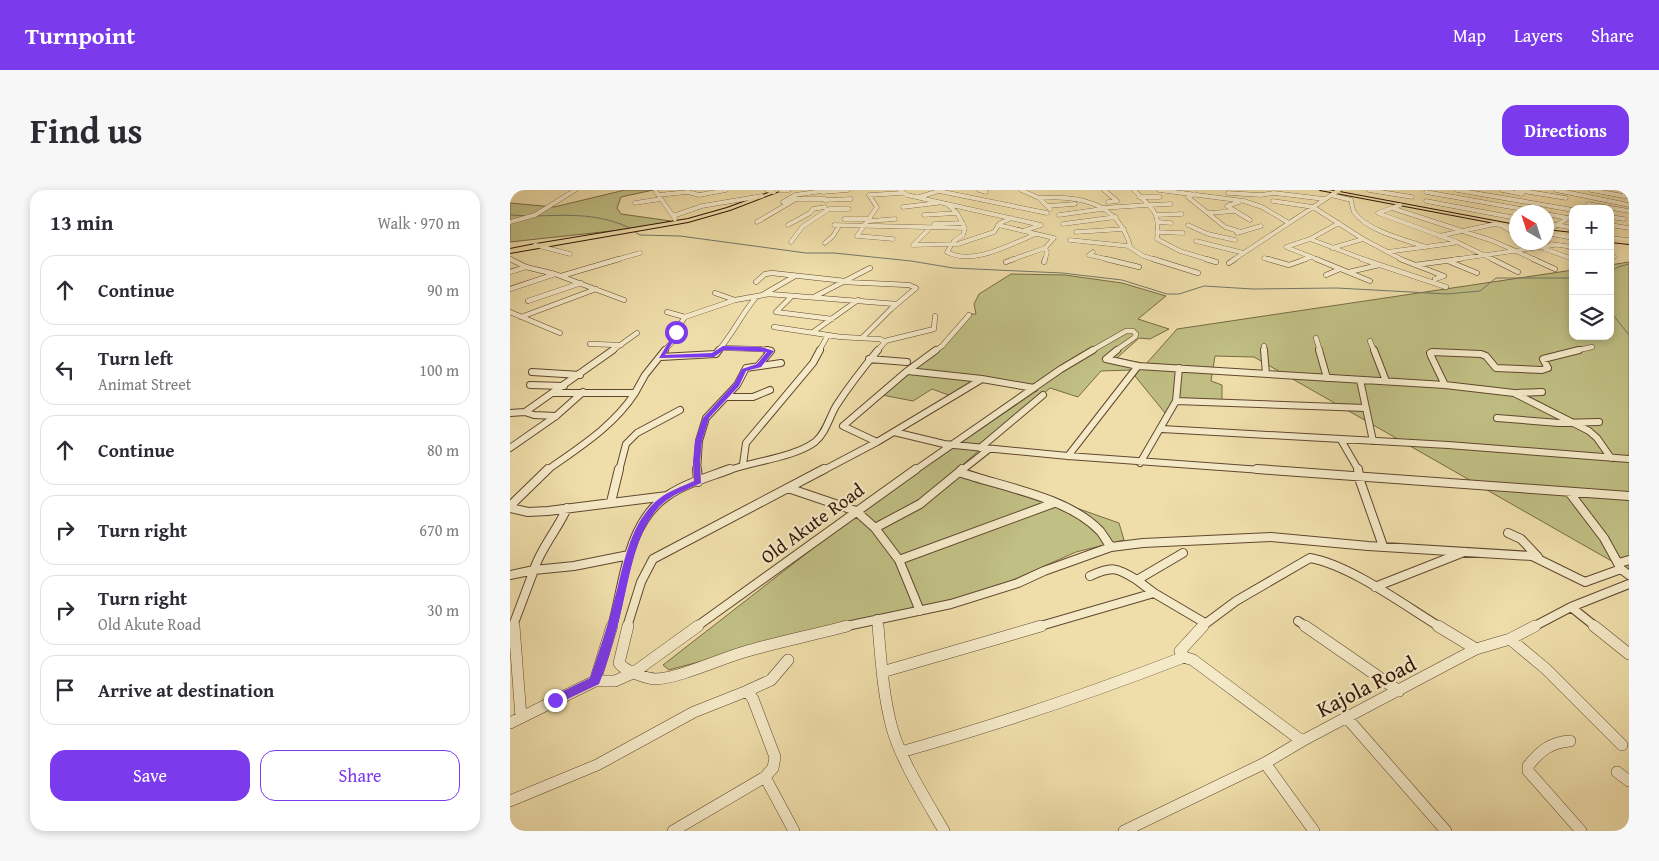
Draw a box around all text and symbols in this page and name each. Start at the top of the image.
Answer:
text: Turnpoint [25,18,135,53]
text: Map [1453,22,1486,49]
text: Layers [1514,22,1563,49]
text: Share [1591,22,1634,49]
text: Find us [30,105,143,156]
button: Directions [1502,105,1629,156]
north arrow [1509,205,1554,250]
map controls [1569,205,1614,340]
button: + [1569,205,1614,250]
text: 13 min [50,207,113,238]
text: Walk · 970 m [377,211,460,235]
button: − [1569,250,1614,295]
icon: ahead [51,276,79,304]
text: Continue [98,276,175,304]
text: 90 m [427,278,459,302]
button: layers [1569,295,1614,340]
route start [665,321,688,344]
text: Turn left [98,344,173,372]
icon: left [51,356,79,384]
text: 100 m [419,358,459,382]
text: Animat Street [98,372,191,396]
icon: ahead [51,436,79,464]
text: Continue [98,436,175,464]
text: 80 m [427,438,459,462]
street label: Old Akute Road [754,475,870,570]
icon: right [51,516,79,544]
text: Turn right [98,516,187,544]
text: 670 m [419,518,459,542]
text: Turn right [98,584,187,612]
icon: right [51,596,79,624]
text: 30 m [427,598,459,622]
text: Old Akute Road [98,612,201,636]
street label: Kajola Road [1311,647,1422,725]
icon: arrive [51,676,79,704]
text: Arrive at destination [98,676,274,704]
route end [544,689,567,712]
button: Save [50,750,250,801]
button: Share [260,750,460,801]

